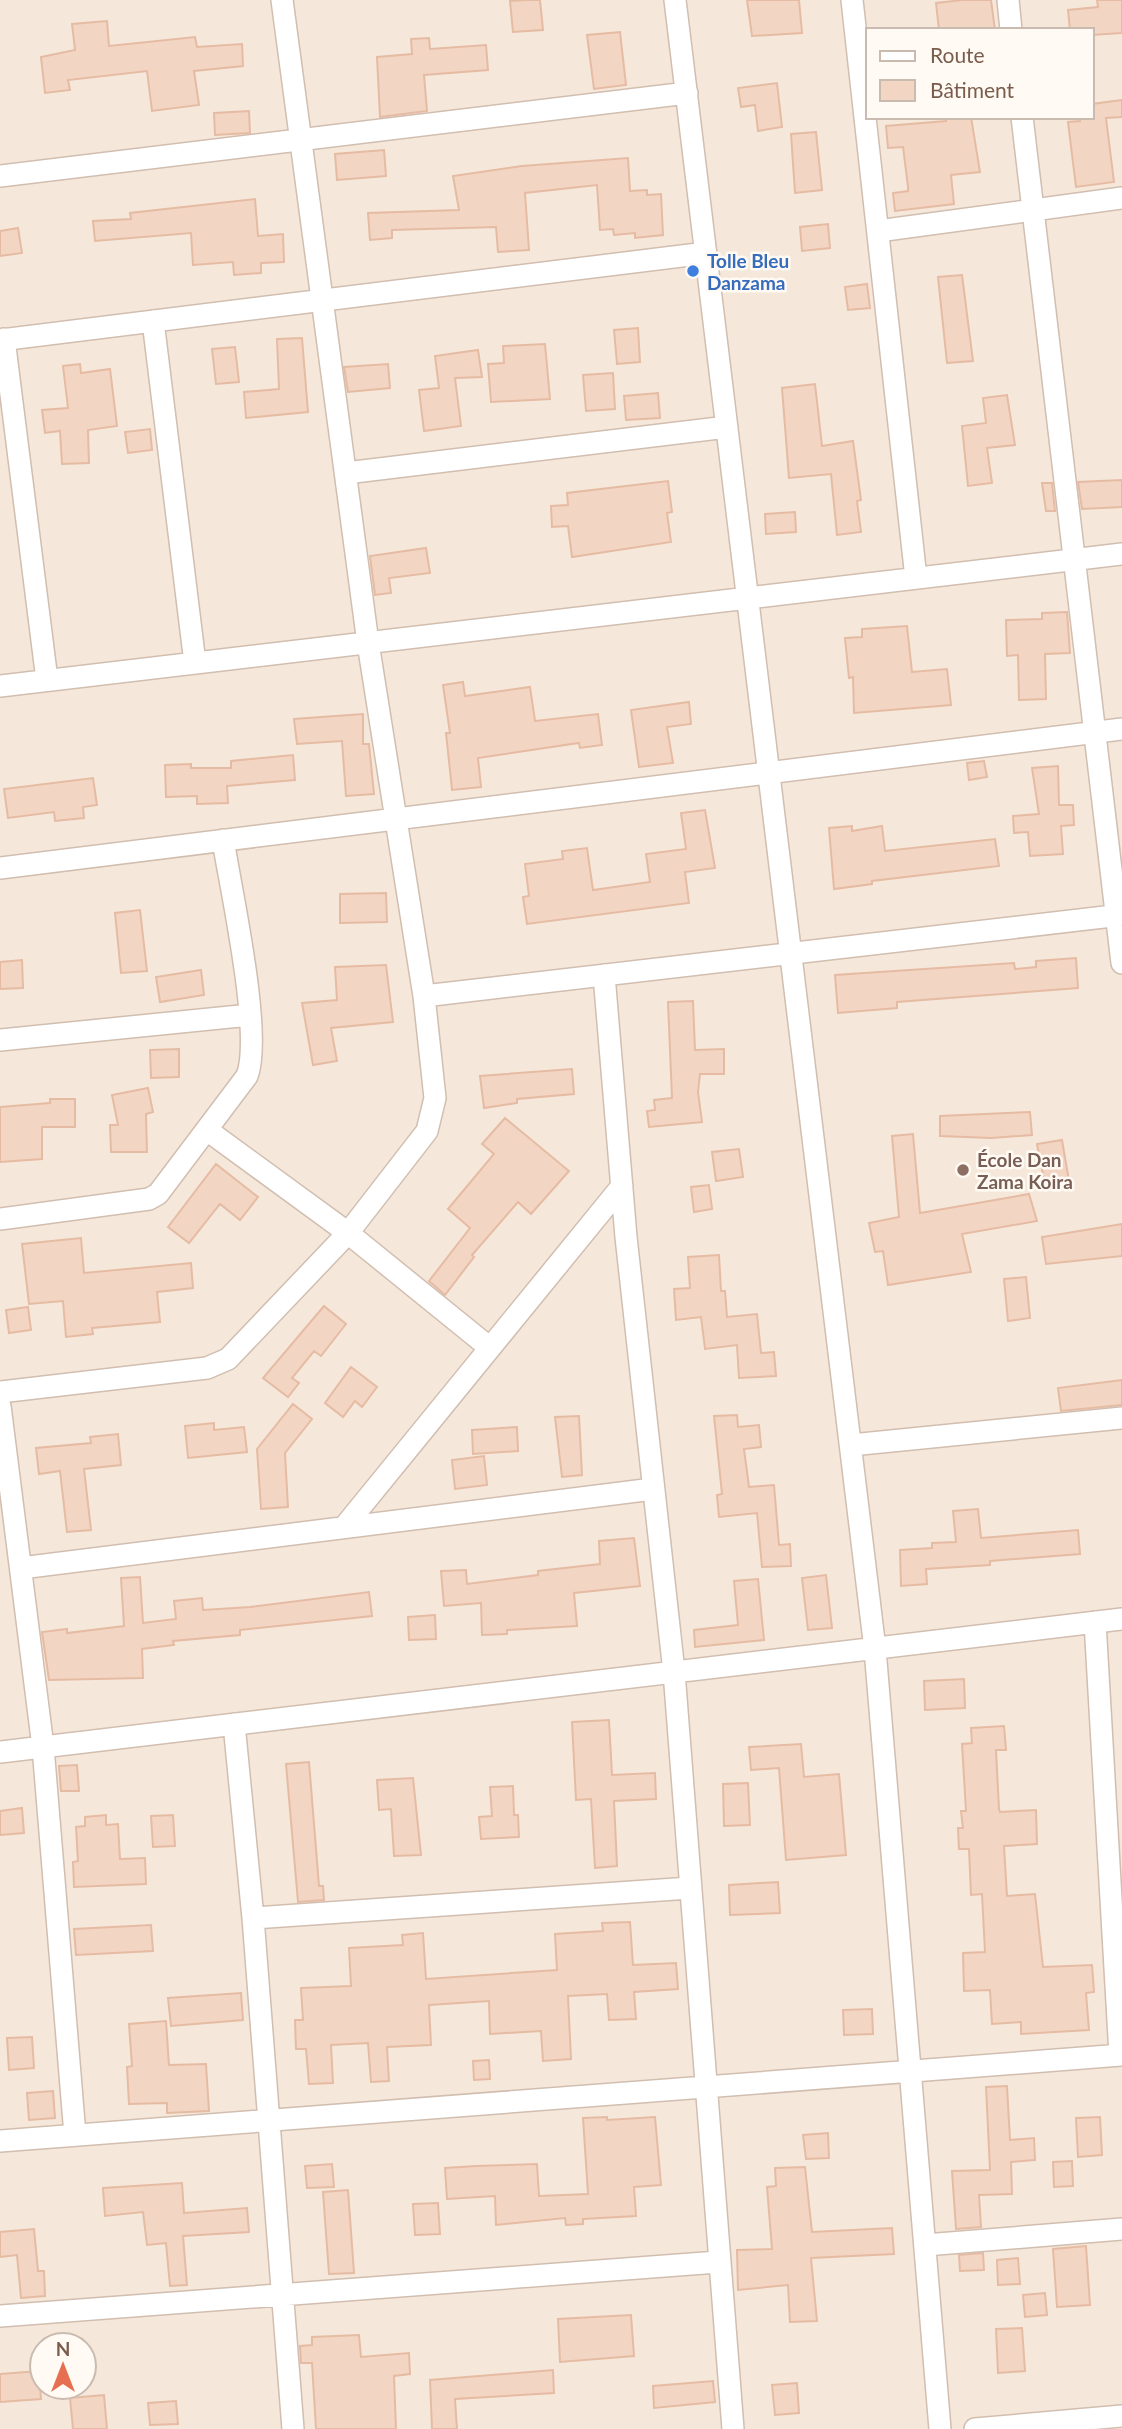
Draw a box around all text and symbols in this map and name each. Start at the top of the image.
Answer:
legend [866,28,1094,119]
text: Route [930,42,985,67]
text: Bâtiment [930,77,1015,102]
place label: Tolle Bleu Danzama [707,249,789,294]
marker: Tolle Bleu Danzama [685,263,701,279]
place label: École Dan Zama Koira [977,1148,1073,1193]
marker: École Dan Zama Koira [955,1162,971,1178]
north arrow [28,2331,98,2401]
text: N [56,2337,70,2360]

